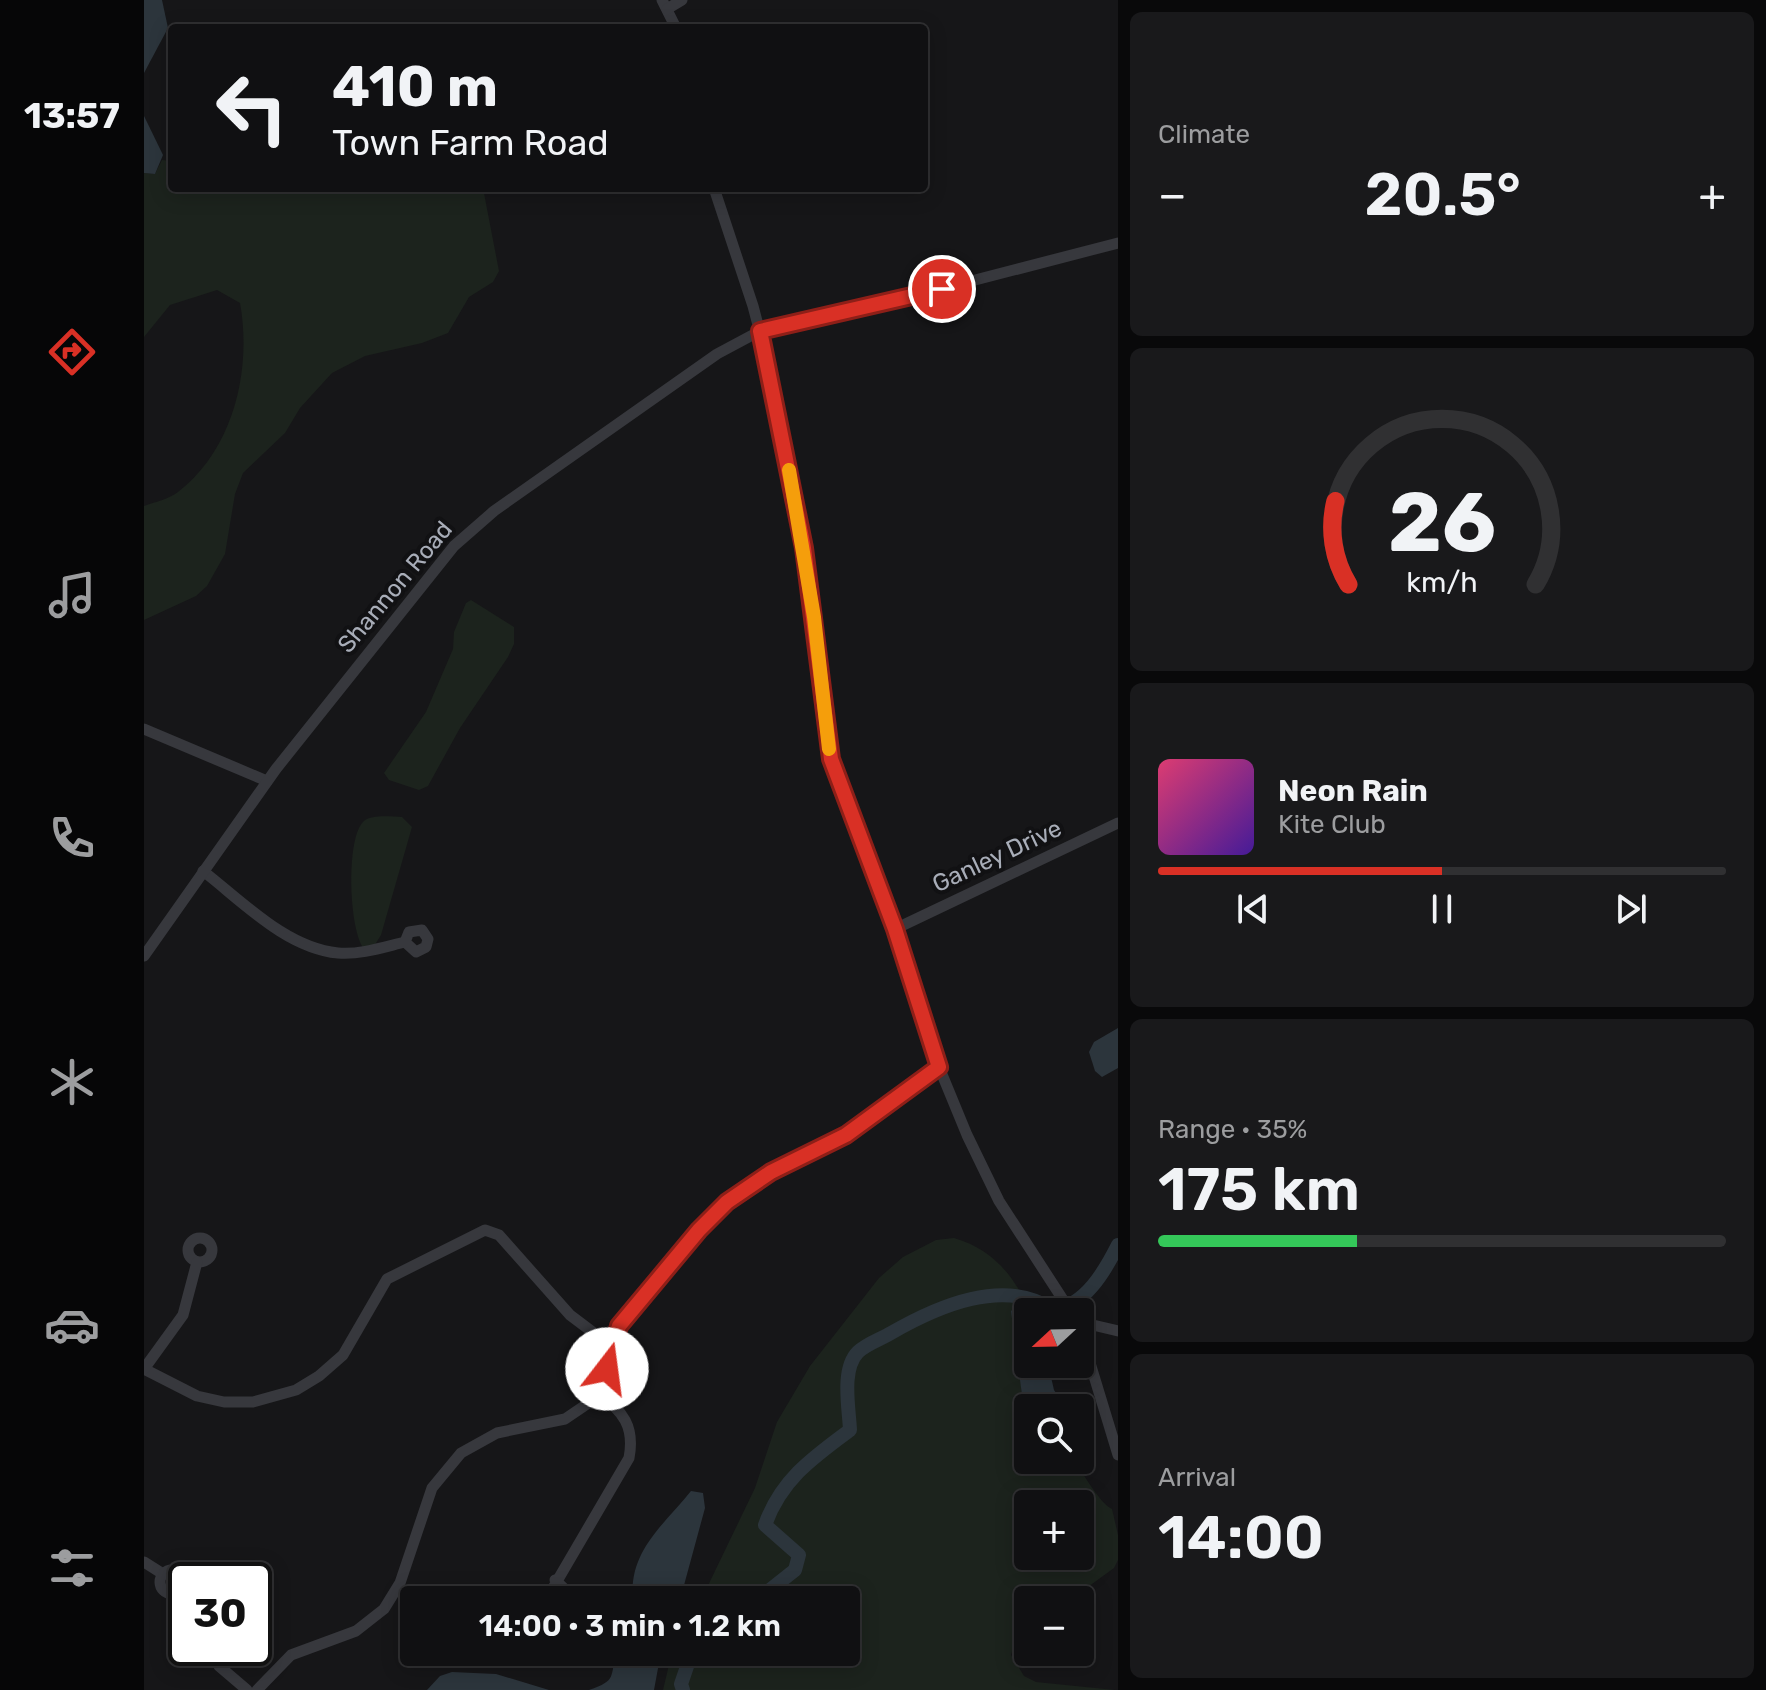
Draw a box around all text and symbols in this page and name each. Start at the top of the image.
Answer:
text: 410 m [332,54,498,120]
icon: left [200,56,304,160]
text: 13:57 [24,94,120,137]
text: Climate [1158,119,1250,150]
text: Town Farm Road [332,121,609,164]
text: 20.5° [1364,159,1521,230]
text: − [1158,169,1187,221]
text: + [1699,169,1726,221]
pin [908,255,976,323]
icon: arrive [920,267,964,311]
icon: directions [44,324,100,380]
text: 26 [1388,473,1496,572]
street label: Shannon Road [332,516,458,658]
text: km/h [1406,566,1478,600]
icon: music [44,567,100,623]
text: Neon Rain [1278,773,1428,809]
text: Kite Club [1278,809,1386,840]
icon: phone [44,810,100,866]
street label: Ganley Drive [928,814,1066,898]
icon: previous [1231,887,1275,931]
icon: pause [1420,887,1464,931]
icon: next [1609,887,1653,931]
icon: climate [44,1054,100,1110]
text: Range · 35% [1158,1114,1307,1145]
text: 175 km [1158,1154,1360,1225]
icon: car [44,1297,100,1353]
north arrow [1014,1298,1094,1378]
map controls [1014,1298,1094,1666]
position arrow [565,1327,649,1411]
button: search [1014,1394,1094,1474]
text: Arrival [1158,1462,1236,1493]
button: + [1014,1490,1094,1570]
text: 14:00 [1158,1502,1324,1573]
icon: filters [44,1540,100,1596]
speed limit sign: 30 [168,1562,272,1666]
button: − [1014,1586,1094,1666]
text: 14:00 · 3 min · 1.2 km [479,1608,781,1644]

